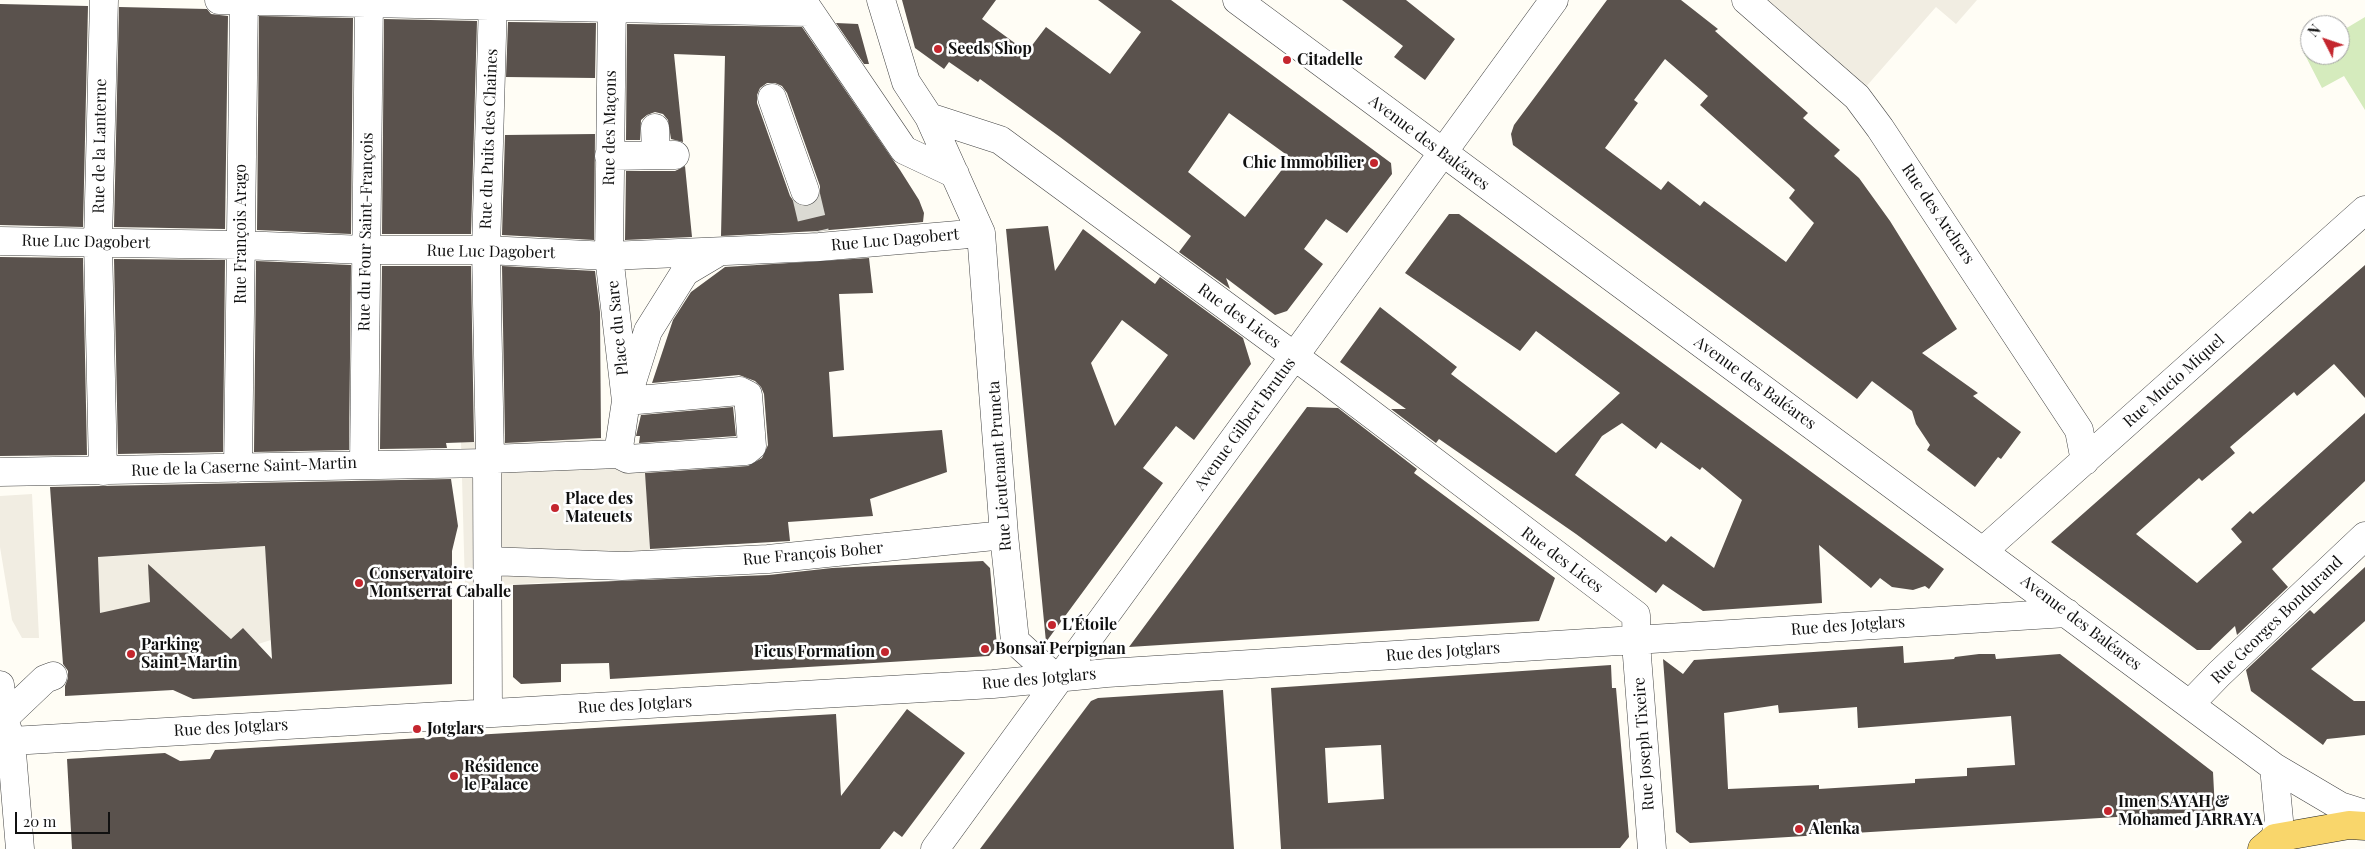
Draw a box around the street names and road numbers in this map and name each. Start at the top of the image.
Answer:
street label: Rue du Puits des Chaines [476,48,502,230]
street label: Rue des Maçons [599,70,621,186]
street label: Rue de la Lanterne [89,78,111,214]
street label: Avenue des Baléares [1365,91,1493,195]
street label: Rue du Four Saint-François [355,132,377,332]
street label: Rue des Archers [1897,160,1979,268]
street label: Rue François Arago [231,164,251,304]
street label: Rue Luc Dagobert [830,225,960,255]
street label: Rue Luc Dagobert [22,231,150,253]
street label: Rue Luc Dagobert [427,241,555,263]
street label: Place du Sare [603,279,633,377]
street label: Rue des Lices [1194,280,1284,352]
street label: Rue Mucio Miquel [2119,331,2229,431]
street label: Avenue des Baléares [1690,332,1820,434]
street label: Avenue Gilbert Brutus [1190,354,1300,494]
street label: Rue Lieutenant Pruneta [984,380,1016,552]
street label: Rue de la Caserne Saint-Martin [131,453,357,481]
street label: Rue des Lices [1517,523,1607,597]
street label: Rue François Boher [742,538,884,570]
street label: Rue Georges Bondurand [2207,552,2347,688]
street label: Avenue des Baléares [2017,571,2145,675]
street label: Rue des Jotglars [1790,612,1906,640]
street label: Rue des Jotglars [1385,638,1501,666]
street label: Rue des Jotglars [981,664,1097,694]
street label: Rue Joseph Tixeire [1630,677,1658,811]
street label: Rue des Jotglars [577,692,693,718]
street label: Rue des Jotglars [173,715,289,741]

